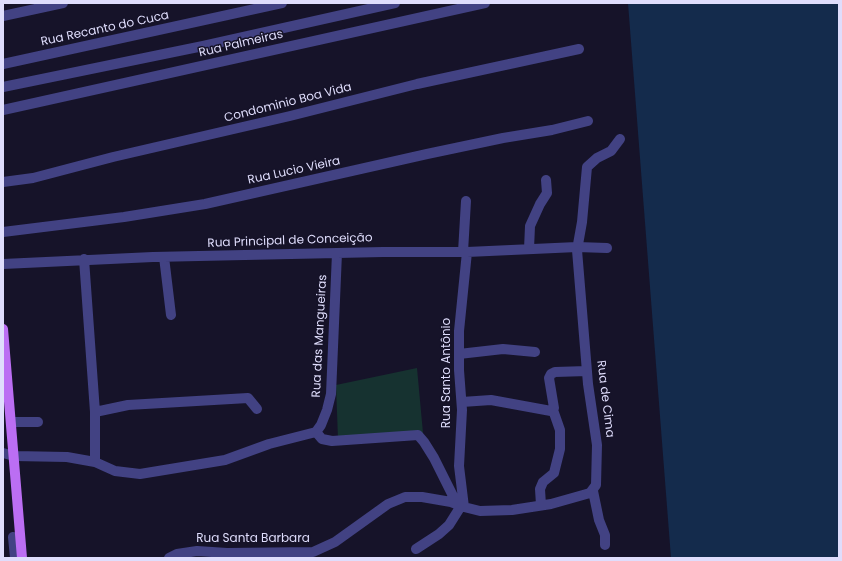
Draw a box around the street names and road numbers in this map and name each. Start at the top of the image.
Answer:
street label: Rua Recanto do Cuca [40,8,170,50]
street label: Rua Palmeiras [198,27,284,61]
street label: Condominio Boa Vida [223,80,353,126]
street label: Rua Lucio Vieira [246,154,342,188]
street label: Rua Principal de Conceição [207,231,373,251]
street label: Rua das Mangueiras [310,274,330,398]
street label: Rua Santo Antônio [440,318,454,428]
street label: Rua de Cima [593,360,617,438]
street label: Rua Santa Barbara [196,532,310,546]

